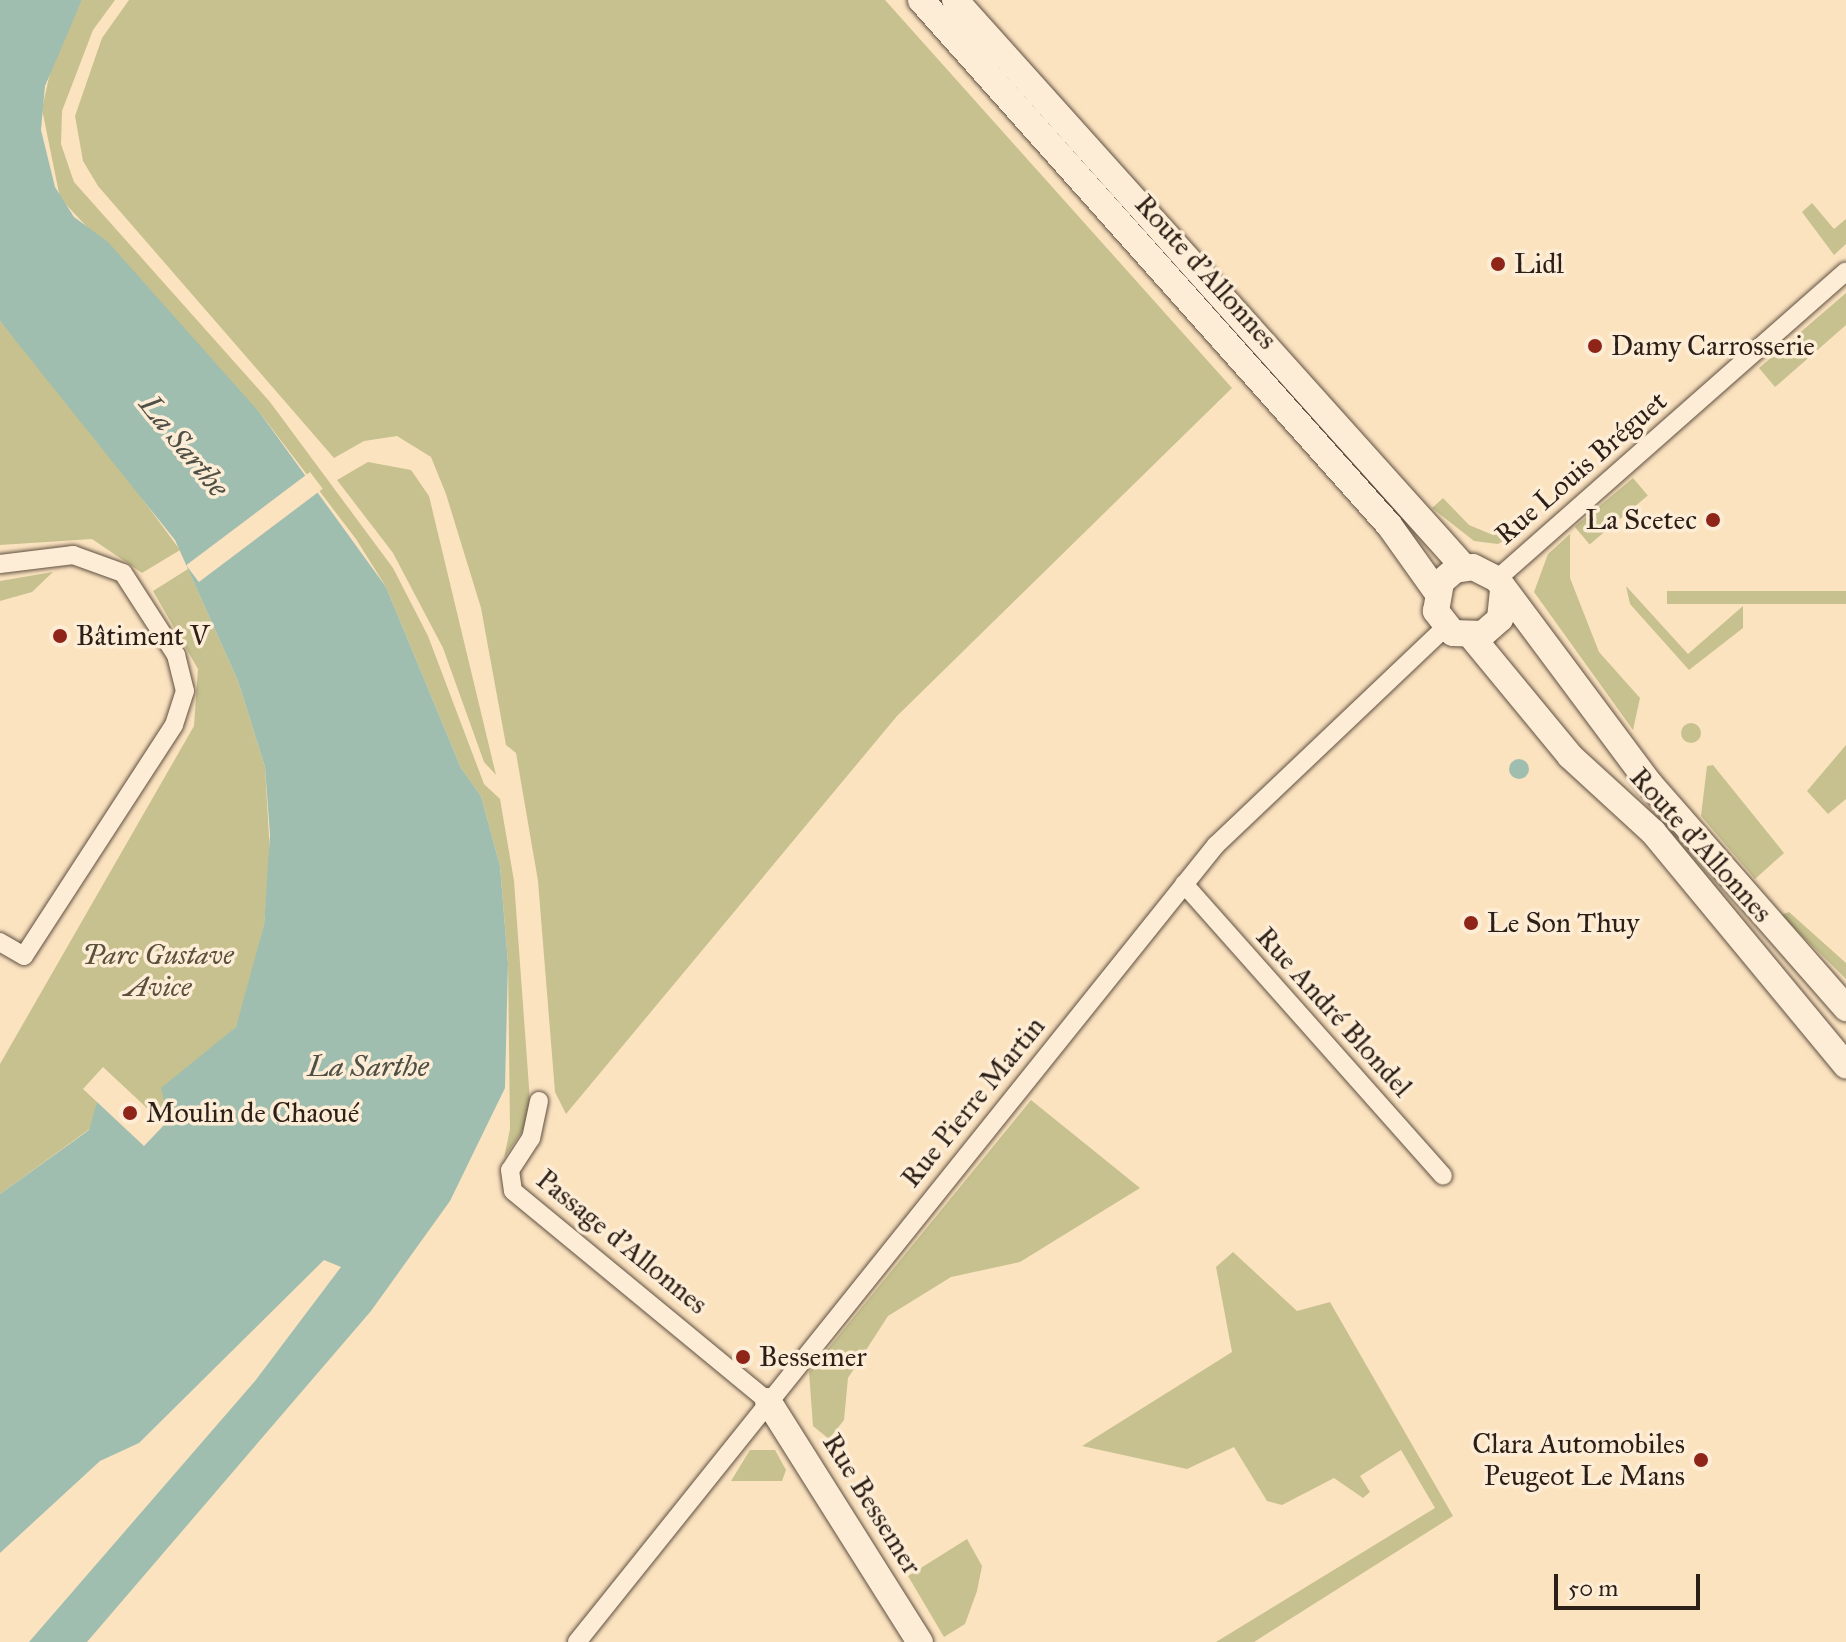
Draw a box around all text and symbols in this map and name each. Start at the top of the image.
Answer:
street label: Route d'Allonnes [1128,188,1284,356]
place label: Lidl [1514,247,1564,281]
marker: Lidl [1489,255,1507,273]
place label: Damy Carrosserie [1611,329,1815,363]
marker: Damy Carrosserie [1586,337,1604,355]
street label: Rue Louis Bréguet [1488,384,1674,552]
water label: La Sarthe [132,388,236,504]
place label: La Scetec [1585,503,1697,537]
marker: La Scetec [1704,511,1722,529]
place label: Bâtiment V [76,619,209,653]
marker: Bâtiment V [51,627,69,645]
street label: Route d'Allonnes [1623,761,1779,929]
place label: Le Son Thuy [1487,906,1639,940]
marker: Le Son Thuy [1462,914,1480,932]
street label: Rue André Blondel [1249,920,1419,1104]
park label: Parc Gustave Avice [82,938,234,1004]
street label: Rue Pierre Martin [894,1010,1052,1194]
water label: La Sarthe [307,1048,429,1084]
place label: Moulin de Chaoué [146,1096,359,1130]
marker: Moulin de Chaoué [121,1104,139,1122]
street label: Passage d'Allonnes [530,1163,714,1321]
place label: Bessemer [759,1340,867,1374]
marker: Bessemer [734,1348,752,1366]
street label: Rue Bessemer [815,1427,929,1581]
place label: Clara Automobiles Peugeot Le Mans [1472,1427,1685,1493]
marker: Clara Automobiles Peugeot Le Mans [1692,1451,1710,1469]
scale bar [1558,1558,1704,1608]
text: 50 m [1568,1573,1618,1603]

